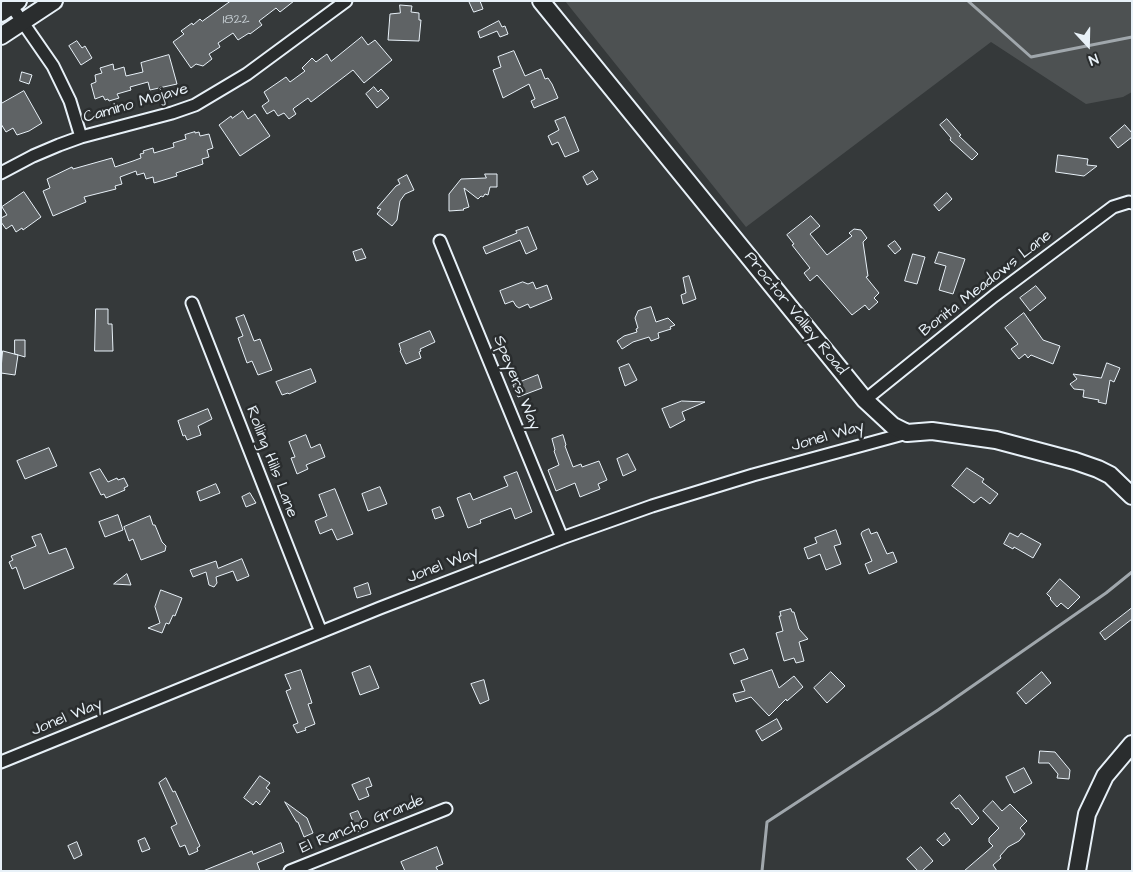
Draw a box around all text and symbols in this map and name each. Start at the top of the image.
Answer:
house number: 1822 [223,12,249,28]
north arrow [1063,20,1113,70]
text: N [1086,48,1101,70]
street label: Camino Mojave [81,80,191,128]
street label: Bonita Meadows Lane [916,226,1056,342]
street label: Proctor Valley Road [740,249,850,379]
street label: Speyers Way [488,333,544,433]
street label: Rolling Hills Lane [241,403,301,521]
street label: Jonel Way [789,417,867,457]
street label: Jonel Way [405,544,481,588]
street label: Jonel Way [29,695,105,741]
street label: El Rancho Grande [297,791,427,859]

